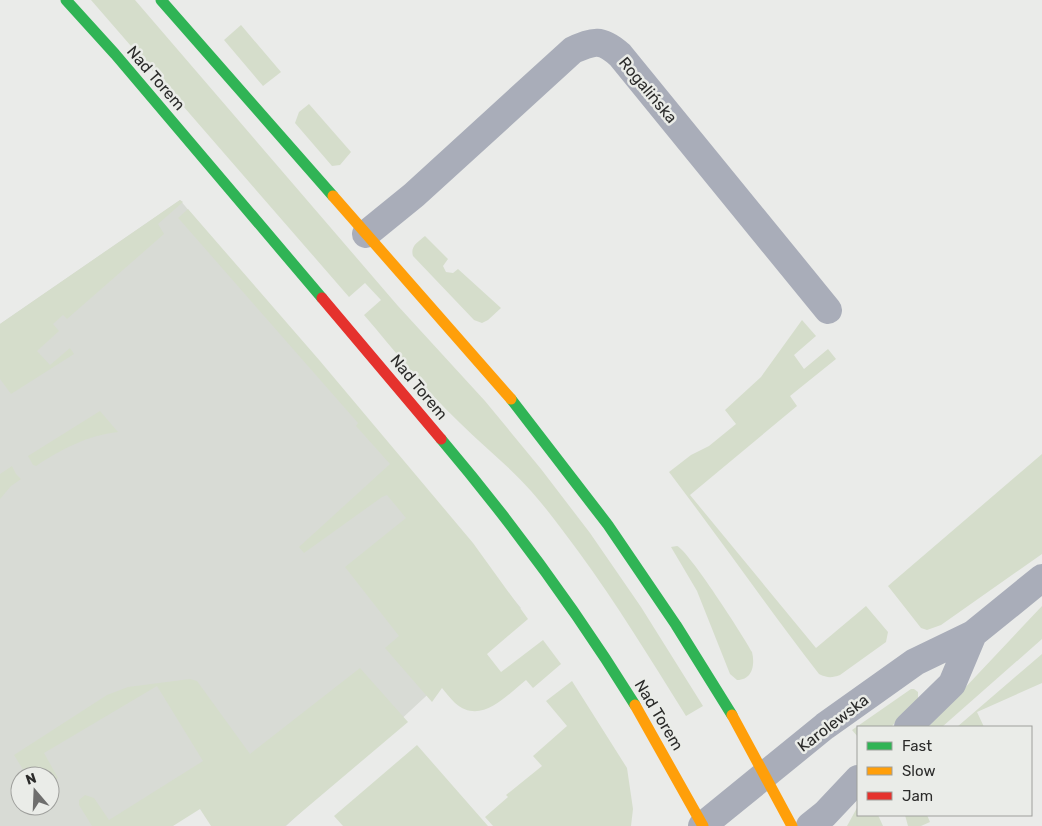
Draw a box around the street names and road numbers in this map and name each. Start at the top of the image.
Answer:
street label: Nad Torem [123,42,189,114]
street label: Rogalińska [615,53,681,127]
street label: Nad Torem [386,351,452,423]
street label: Nad Torem [631,676,687,754]
street label: Karolewska [794,690,872,756]

